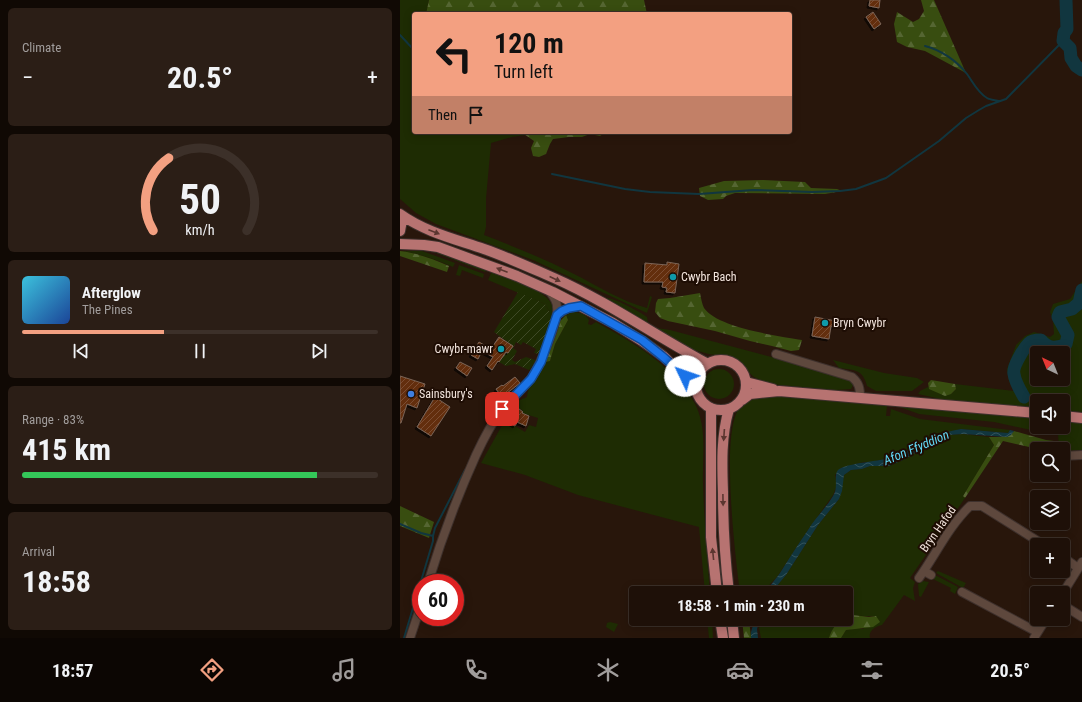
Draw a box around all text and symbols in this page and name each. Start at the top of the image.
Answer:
text: 120 m [494,27,564,60]
icon: left [428,28,480,80]
text: Climate [22,40,61,55]
text: 20.5° [167,60,233,95]
text: Turn left [494,61,553,82]
text: − [22,65,33,90]
text: + [367,65,378,90]
icon: arrive [465,104,487,126]
text: Then [428,106,457,124]
text: 50 [179,175,221,224]
text: km/h [185,222,215,238]
one-way arrow [429,230,441,236]
one-way arrow [495,267,507,273]
place label: Cwybr Bach [681,270,737,284]
marker: Cwybr Bach [668,272,678,282]
one-way arrow [550,276,561,282]
text: Afterglow [82,284,141,302]
text: The Pines [82,302,133,317]
place label: Bryn Cwybr [833,316,886,330]
marker: Bryn Cwybr [820,318,830,328]
icon: previous [70,340,92,362]
icon: pause [189,340,211,362]
icon: next [308,340,330,362]
place label: Cwybr-mawr [435,342,493,356]
marker: Cwybr-mawr [496,344,506,354]
north arrow [1030,346,1070,386]
map controls [1030,346,1070,626]
position arrow [664,355,706,397]
place label: Sainsbury's [419,387,473,401]
marker: Sainsbury's [406,389,416,399]
pin [485,392,519,426]
button: sound [1030,394,1070,434]
icon: arrive [491,398,513,420]
text: Range · 83% [22,412,84,427]
water label: Afon Ffyddion [880,427,951,468]
one-way arrow [720,429,727,441]
text: 415 km [22,432,111,467]
button: search [1030,442,1070,482]
button: layers [1030,490,1070,530]
one-way arrow [720,494,726,507]
street label: Bryn Hafod [917,503,959,555]
button: + [1030,538,1070,578]
text: Arrival [22,544,55,559]
one-way arrow [710,548,716,560]
text: 18:58 [22,564,91,599]
speed limit sign: 60 [412,574,464,626]
button: − [1030,586,1070,626]
text: 18:58 · 1 min · 230 m [677,597,805,615]
icon: directions [198,656,226,684]
icon: music [330,656,358,684]
icon: phone [462,656,490,684]
icon: climate [594,656,622,684]
icon: car [726,656,754,684]
icon: filters [858,656,886,684]
text: 18:57 [52,660,93,681]
text: 20.5° [990,660,1030,681]

